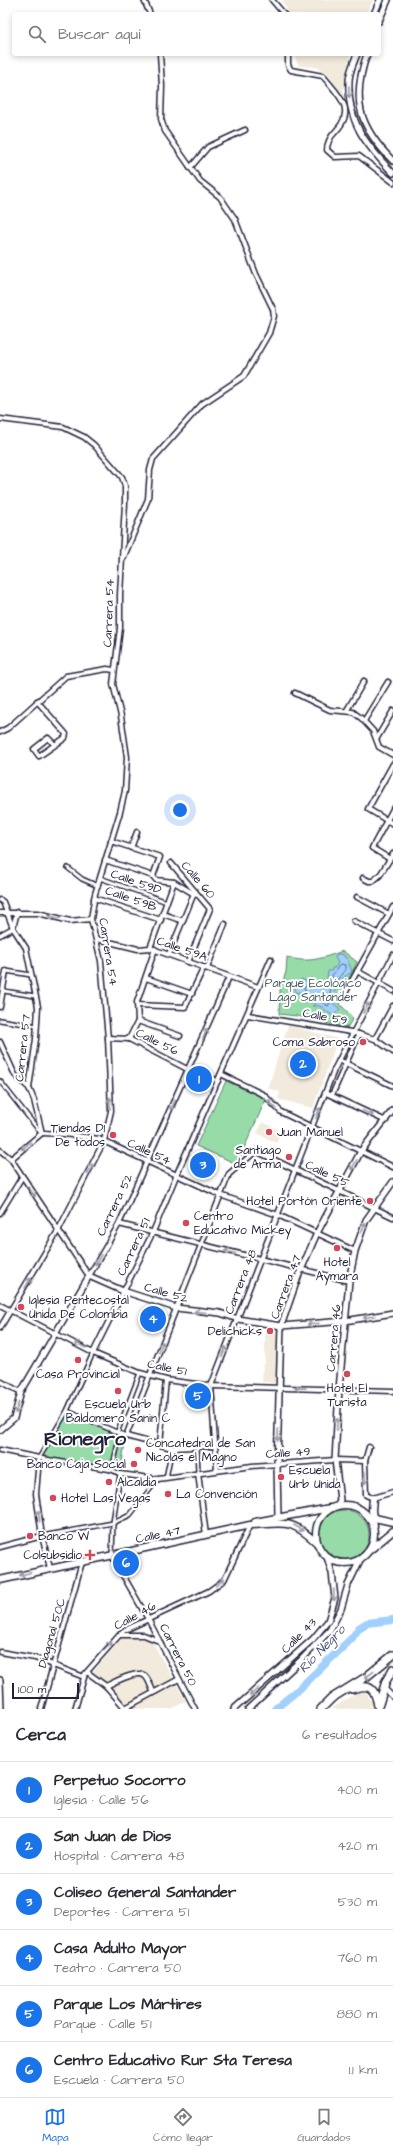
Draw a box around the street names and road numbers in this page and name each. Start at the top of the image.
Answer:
street label: Carrera 54 [99,578,119,648]
street label: Calle 60 [177,858,219,903]
street label: Calle 59D [108,865,164,899]
street label: Calle 59B [103,882,160,916]
street label: Carrera 54 [94,917,122,987]
street label: Calle 59A [154,932,210,966]
street label: Calle 59 [301,1005,349,1029]
street label: Carrera 57 [11,1013,35,1083]
street label: Calle 56 [133,1024,182,1060]
street label: Calle 54 [124,1135,174,1169]
street label: Calle 55 [302,1156,352,1192]
street label: Carrera 52 [93,1171,137,1239]
street label: Carrera 51 [113,1215,155,1279]
street label: Carrera 48 [221,1247,261,1317]
street label: Carrera 47 [266,1252,306,1322]
street label: Calle 52 [142,1279,190,1307]
street label: Carrera 46 [323,1303,345,1372]
street label: Calle 51 [146,1356,189,1381]
street label: Calle 49 [265,1443,311,1463]
street label: Calle 47 [134,1522,182,1548]
street label: Diagonal 50C [34,1596,71,1670]
street label: Calle 46 [111,1597,159,1634]
street label: Calle 43 [277,1614,321,1658]
street label: Carrera 50 [155,1621,201,1690]

